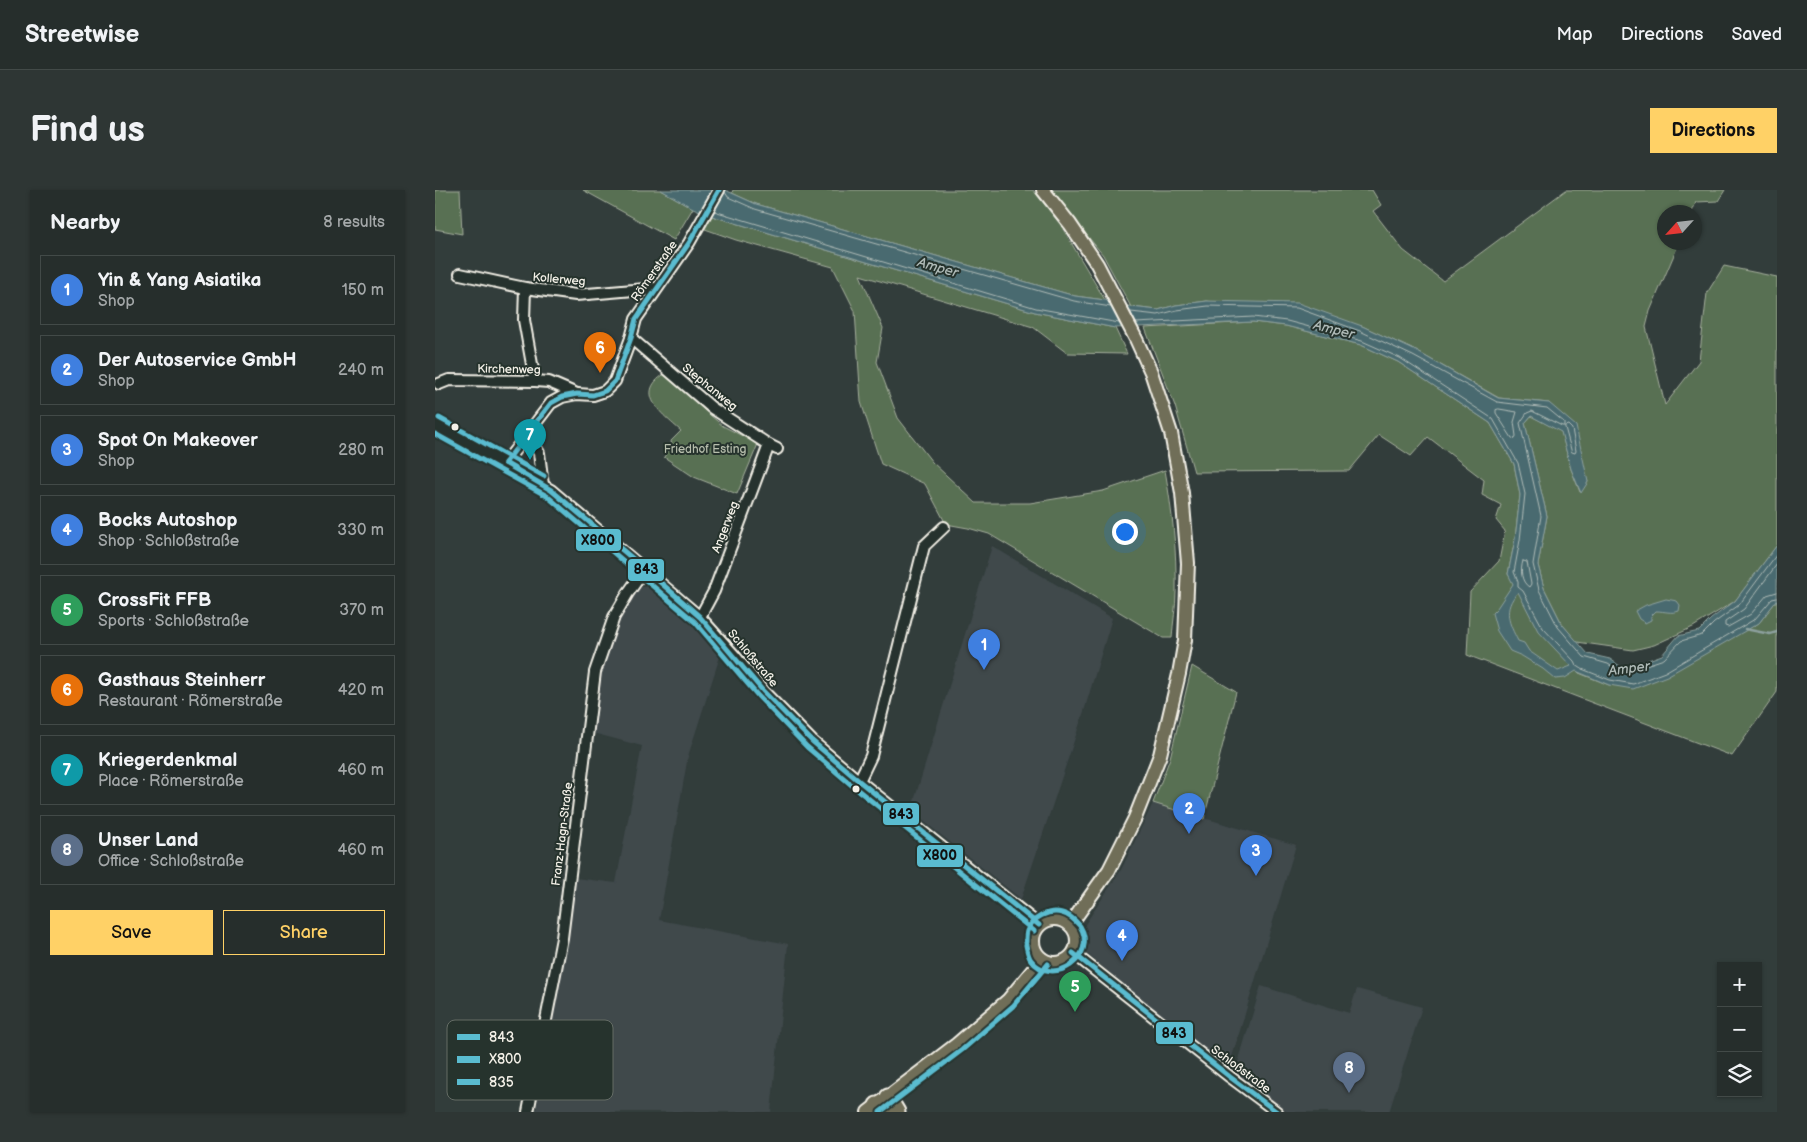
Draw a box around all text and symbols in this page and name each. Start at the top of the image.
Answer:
text: Streetwise [25,20,139,49]
text: Map [1557,24,1593,45]
text: Directions [1621,24,1703,45]
text: Saved [1731,24,1782,45]
button: Directions [1650,108,1777,153]
text: Find us [30,109,145,152]
north arrow [1657,205,1702,250]
text: Nearby [50,210,120,235]
text: 8 results [323,213,385,232]
street label: Römerstraße [628,238,681,305]
water label: Amper [915,253,961,282]
text: Yin & Yang Asiatika [98,269,261,292]
street label: Kollerweg [532,270,586,289]
text: 1 [64,281,70,300]
text: 150 m [342,281,384,300]
text: Shop [98,292,135,311]
water label: Amper [1311,316,1357,343]
pin: 6 [584,332,616,373]
text: Der Autoservice GmbH [98,349,297,372]
text: 2 [62,361,72,380]
text: 240 m [338,361,384,380]
street label: Kirchenweg [477,361,541,378]
street label: Stephanweg [679,361,740,414]
text: Shop [98,372,135,391]
pin: 7 [514,419,546,460]
unlabelled marker [450,422,460,432]
text: Spot On Makeover [98,429,258,452]
text: 3 [62,441,72,460]
text: 280 m [338,441,384,460]
park label: Friedhof Esting [664,442,746,457]
text: Shop [98,452,135,471]
street label: Angerweg [709,499,742,555]
text: Bocks Autoshop [98,509,237,532]
your location [1112,519,1138,545]
text: 4 [62,521,72,540]
text: 330 m [337,521,384,540]
line badge: X800 [575,528,622,552]
text: Shop · Schloßstraße [98,532,239,551]
text: X800 [581,532,615,549]
line badge: 843 [627,558,665,582]
text: 843 [634,561,658,578]
text: CrossFit FFB [98,589,211,612]
text: 5 [62,601,72,620]
text: 370 m [339,601,384,620]
text: Sports · Schloßstraße [98,612,249,631]
street label: Schloßstraße [724,626,781,690]
pin: 1 [968,629,1000,670]
water label: Amper [1606,657,1652,680]
text: Gasthaus Steinherr [98,669,265,692]
text: 6 [62,681,72,700]
text: 420 m [338,681,384,700]
text: Restaurant · Römerstraße [98,692,283,711]
text: Kriegerdenkmal [98,749,237,772]
text: 7 [63,761,71,780]
text: 460 m [338,761,384,780]
text: Place · Römerstraße [98,772,244,791]
street label: Franz-Hagn-Straße [549,781,576,887]
unlabelled marker [851,784,861,794]
pin: 2 [1173,793,1205,834]
line badge: 843 [882,802,920,826]
text: 843 [889,806,913,823]
text: Unser Land [98,829,198,852]
pin: 3 [1240,835,1272,876]
text: 8 [62,841,72,860]
text: 460 m [338,841,384,860]
line badge: X800 [916,844,964,868]
text: X800 [923,847,957,864]
text: Office · Schloßstraße [98,852,244,871]
button: Save [50,910,213,955]
button: Share [223,910,385,955]
pin: 4 [1106,920,1138,961]
map controls [1717,962,1762,1097]
button: + [1717,962,1762,1007]
pin: 5 [1059,971,1091,1012]
button: − [1717,1007,1762,1052]
legend [447,1020,613,1100]
line badge: 843 [1155,1021,1194,1045]
text: 843 [1162,1025,1186,1042]
text: 843 [489,1029,514,1046]
street label: Schloßstraße [1208,1042,1273,1097]
text: X800 [488,1051,522,1068]
pin: 8 [1333,1052,1365,1093]
button: layers [1717,1052,1762,1097]
text: 835 [489,1074,514,1091]

